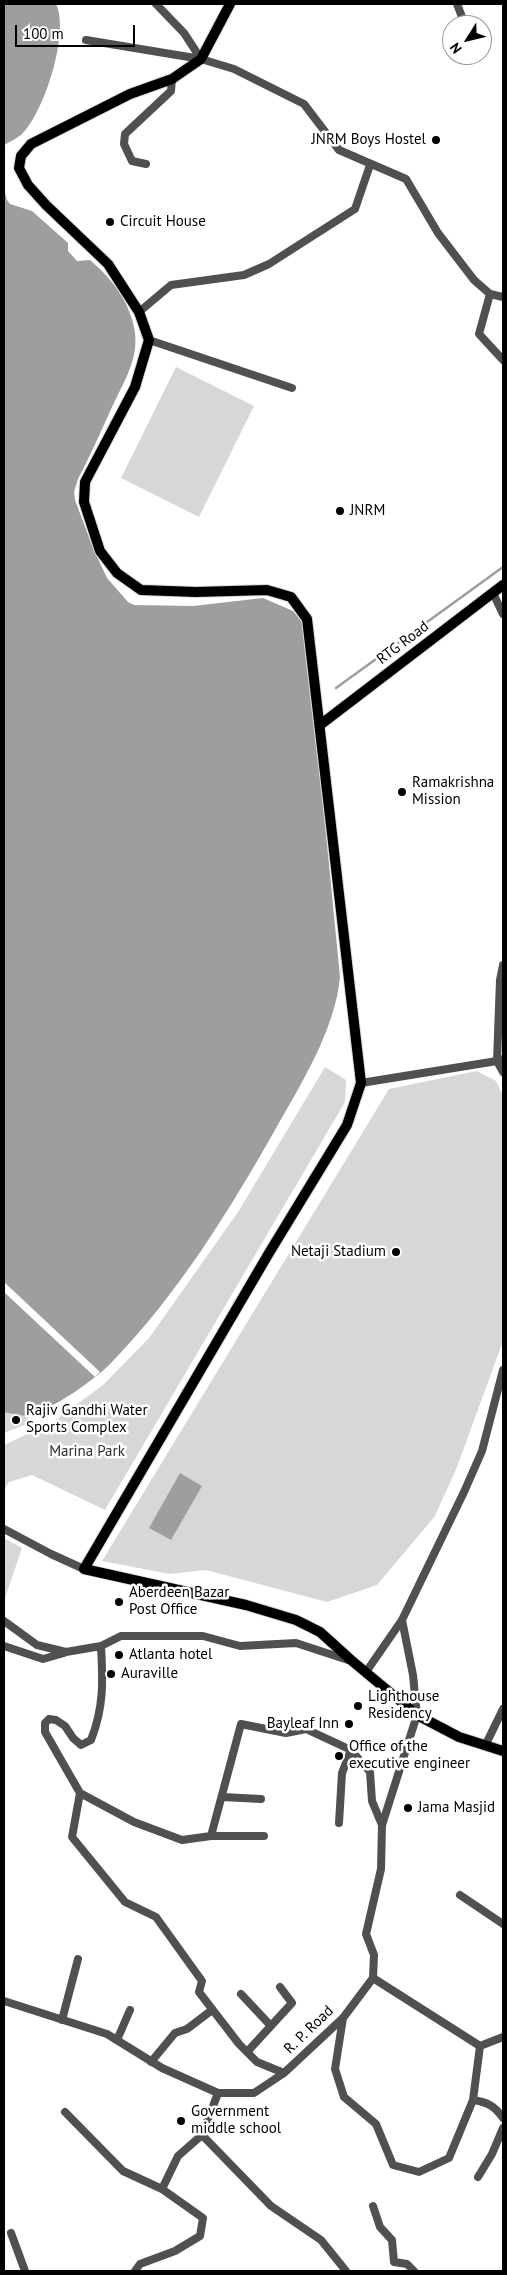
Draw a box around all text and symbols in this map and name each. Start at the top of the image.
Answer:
scale bar [18,15,138,47]
north arrow [442,15,492,65]
text: 100 m [23,24,64,43]
text: N [446,39,466,57]
place label: JNRM Boys Hostel [311,131,426,149]
marker: JNRM Boys Hostel [430,134,442,146]
place label: Circuit House [120,213,206,231]
marker: Circuit House [104,216,116,228]
place label: JNRM [350,502,385,520]
marker: JNRM [334,505,346,517]
street label: RTG Road [373,618,433,668]
place label: Ramakrishna Mission [412,774,494,809]
marker: Ramakrishna Mission [396,786,408,798]
place label: Netaji Stadium [291,1243,386,1261]
marker: Netaji Stadium [390,1246,402,1258]
place label: Rajiv Gandhi Water Sports Complex [26,1402,147,1437]
marker: Rajiv Gandhi Water Sports Complex [10,1414,22,1426]
park label: Marina Park [49,1443,125,1461]
place label: Aberdeen Bazar Post Office [129,1584,229,1619]
marker: Aberdeen Bazar Post Office [113,1596,125,1608]
place label: Atlanta hotel [129,1646,212,1664]
marker: Atlanta hotel [113,1649,125,1661]
place label: Auraville [121,1665,178,1683]
marker: Auraville [105,1668,117,1680]
place label: Lighthouse Residency [368,1688,439,1723]
marker: Lighthouse Residency [352,1700,364,1712]
place label: Bayleaf Inn [267,1715,339,1733]
marker: Bayleaf Inn [343,1718,355,1730]
place label: Office of the executive engineer [349,1738,470,1773]
marker: Office of the executive engineer [333,1750,345,1762]
place label: Jama Masjid [418,1799,495,1817]
marker: Jama Masjid [402,1802,414,1814]
street label: R. P. Road [281,2002,337,2058]
place label: Government middle school [191,2103,281,2138]
marker: Government middle school [175,2115,187,2127]

